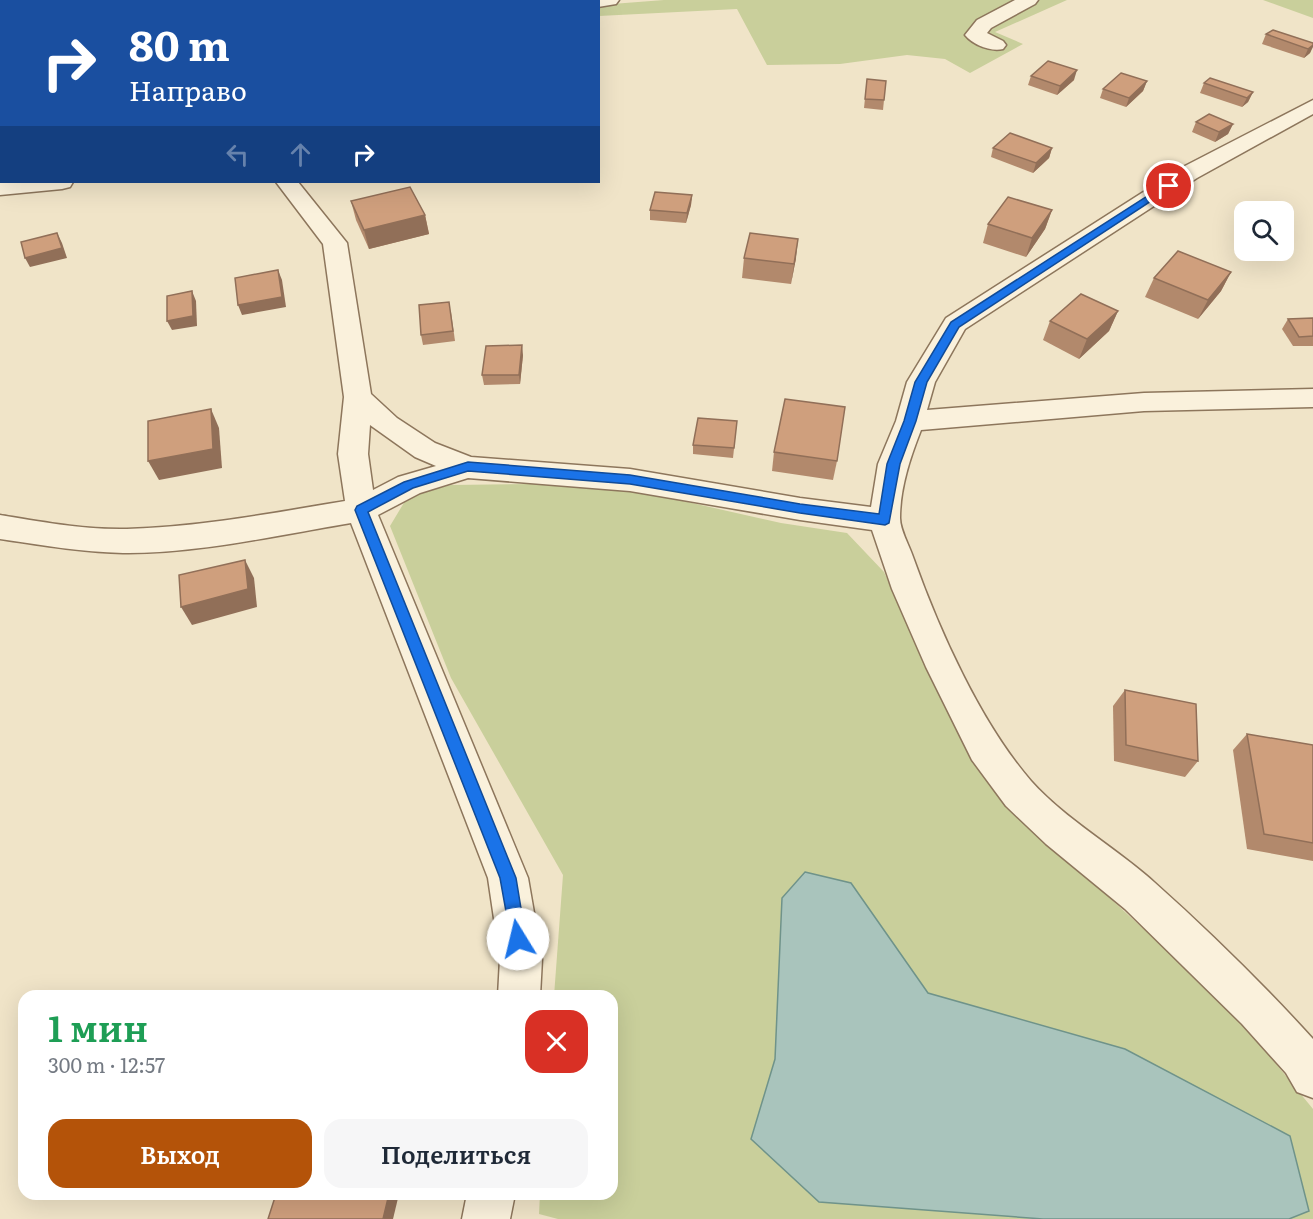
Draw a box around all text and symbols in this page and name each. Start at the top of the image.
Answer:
text: 80 m [129,12,230,74]
icon: right [30,24,108,102]
text: Направо [129,69,247,109]
icon: left [221,138,254,171]
icon: ahead [284,138,317,171]
icon: right [347,138,380,171]
pin [1143,160,1194,211]
icon: arrive [1152,169,1185,202]
map controls [1234,201,1294,261]
button: search [1234,201,1294,261]
position arrow [486,907,550,971]
text: 1 мин [48,1000,148,1053]
button: close [525,1010,588,1073]
text: 300 m · 12:57 [48,1049,165,1079]
button: Выход [48,1119,312,1188]
button: Поделиться [324,1119,588,1188]

